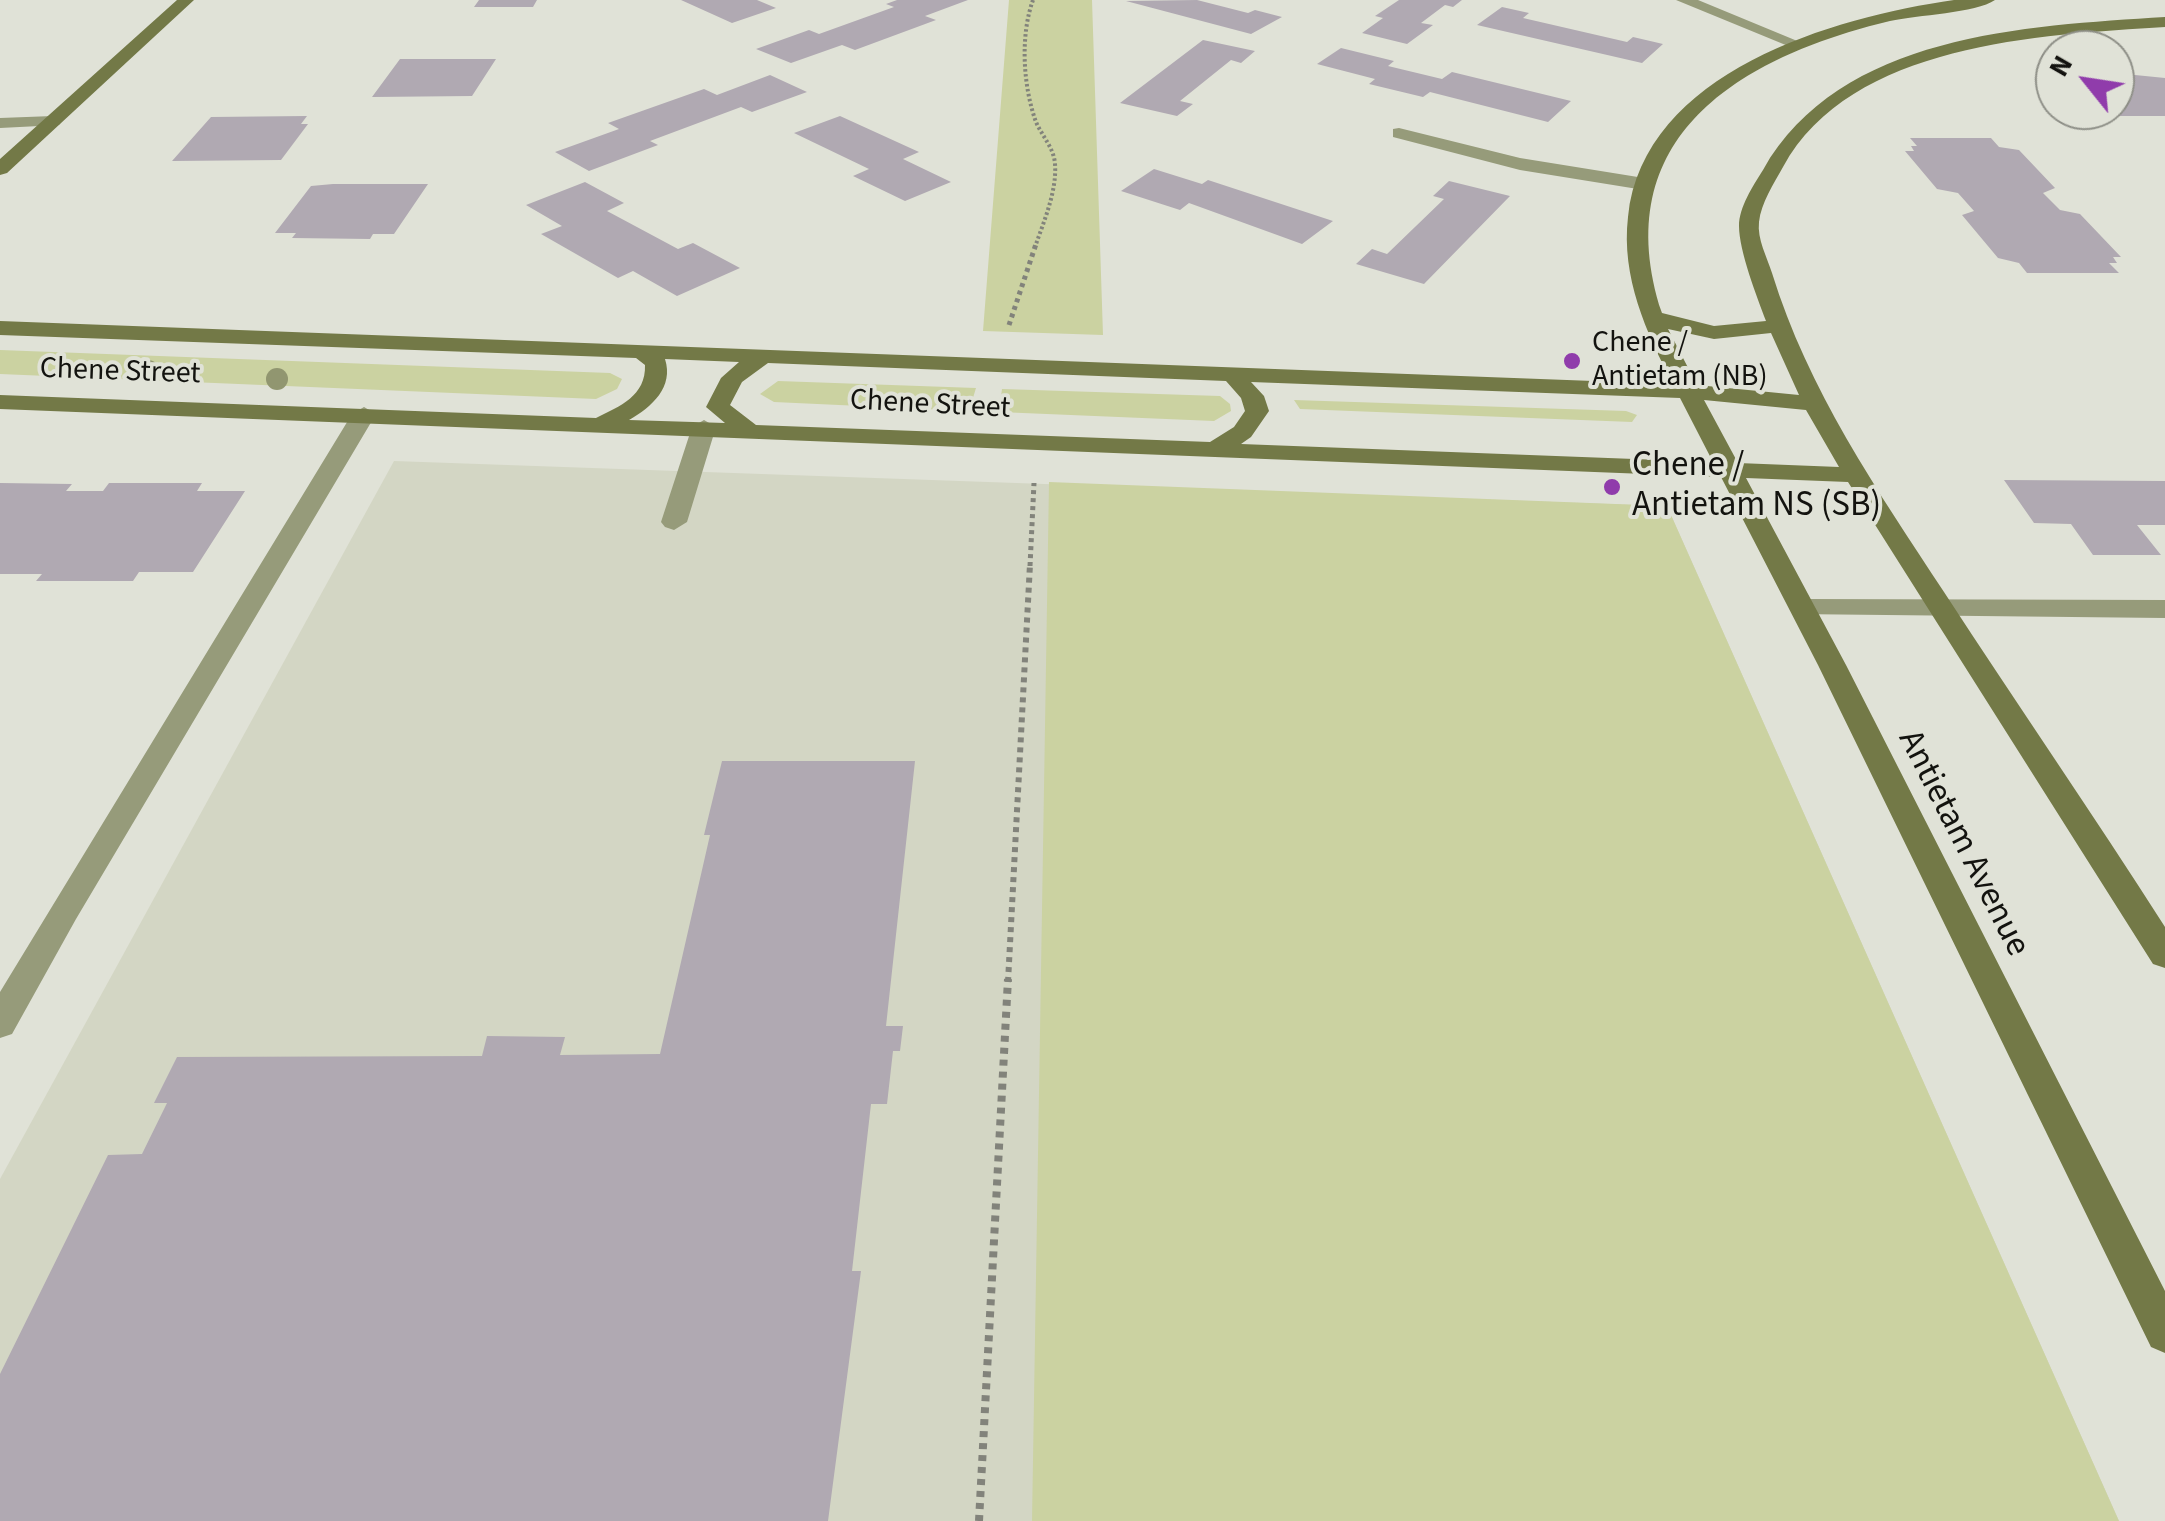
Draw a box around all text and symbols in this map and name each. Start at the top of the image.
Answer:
north arrow [2035,30,2135,130]
text: N [2039,48,2083,84]
place label: Chene / Antietam (NB) [1592,326,1768,396]
marker: Chene / Antietam (NB) [1561,350,1583,372]
street label: Chene Street [39,352,201,394]
street label: Chene Street [849,384,1011,428]
place label: Chene / Antietam NS (SB) [1632,446,1881,528]
marker: Chene / Antietam NS (SB) [1601,476,1623,498]
street label: Antietam Avenue [1887,724,2037,964]

